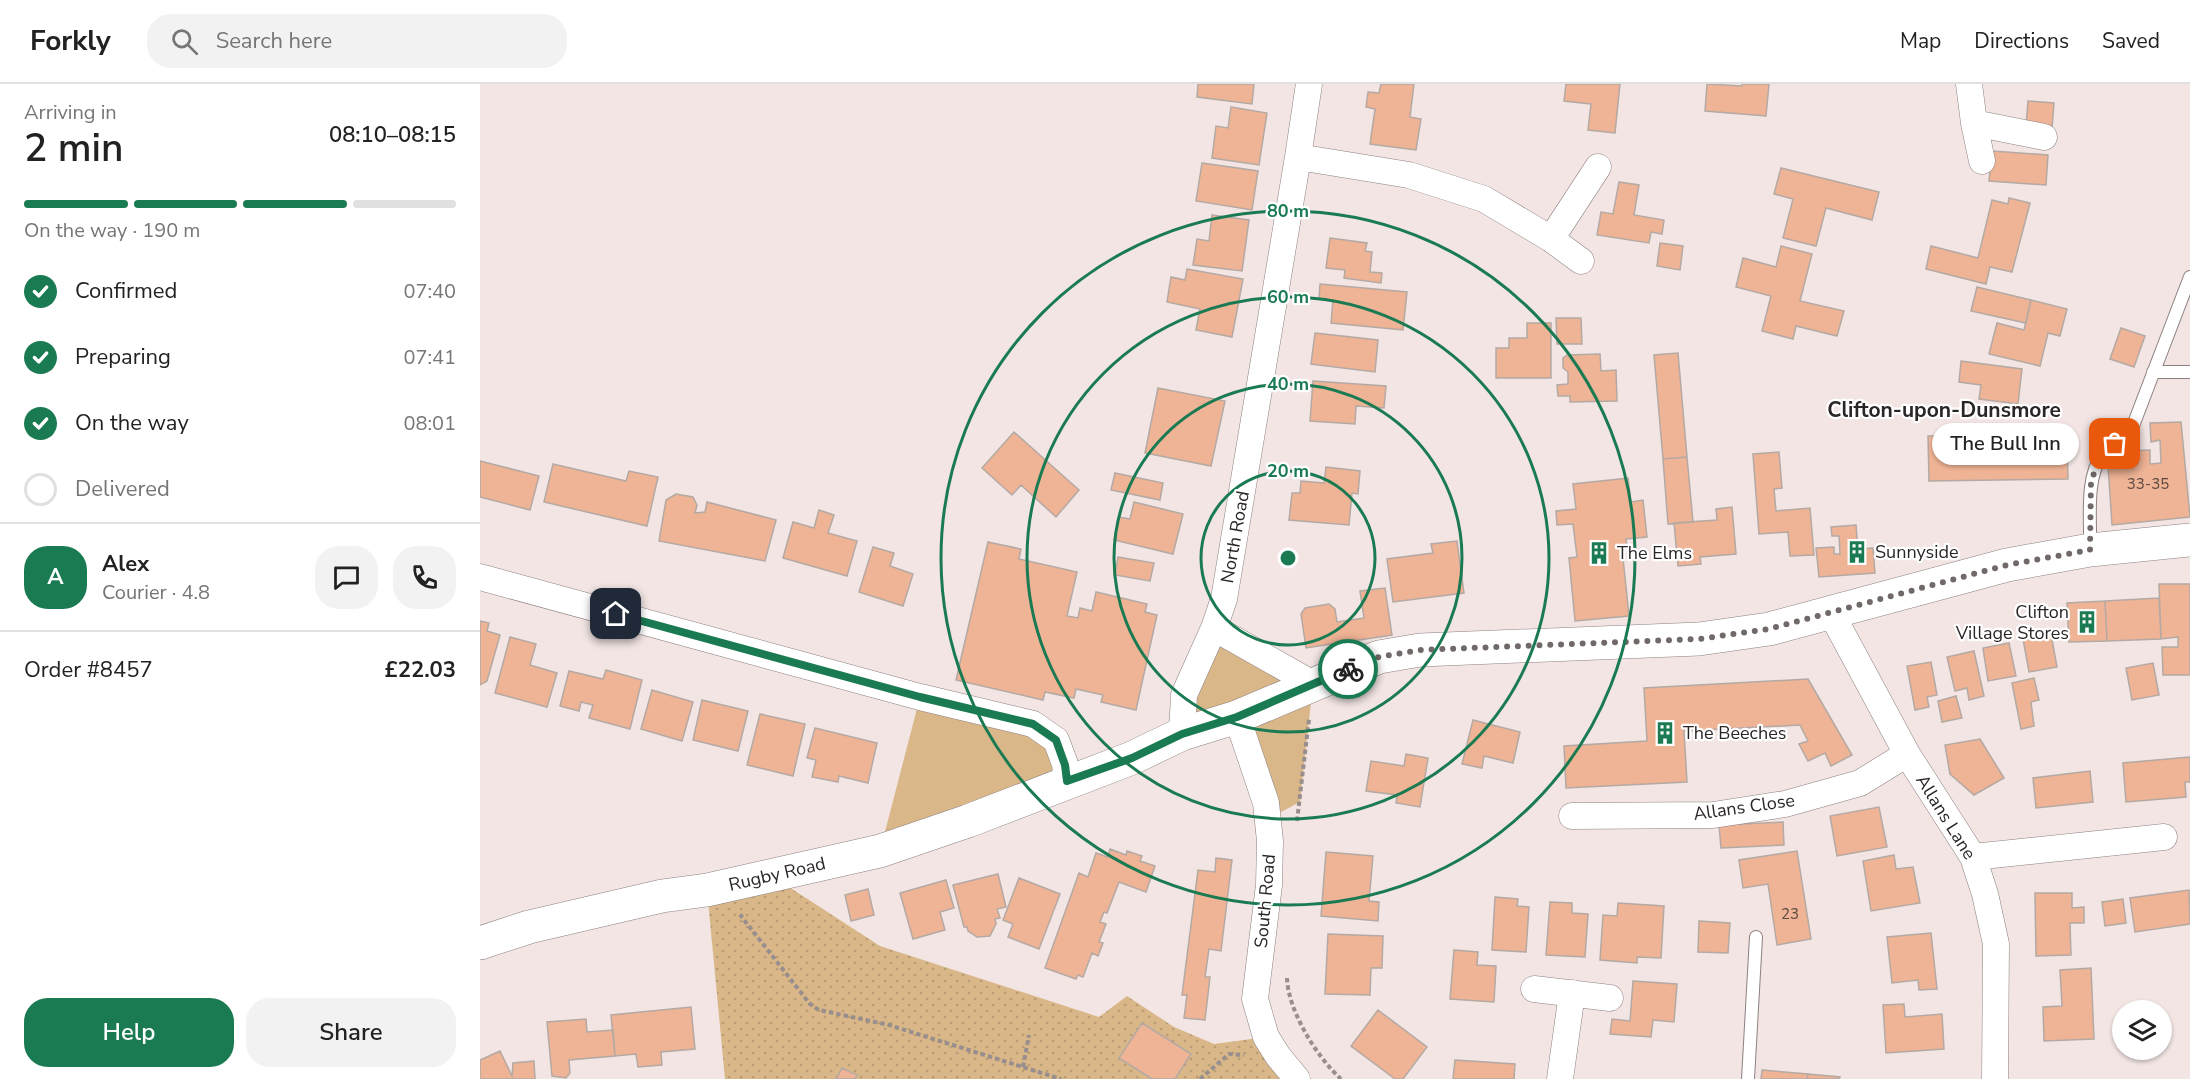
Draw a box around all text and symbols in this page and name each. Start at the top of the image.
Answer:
search box [147,14,567,68]
text: Forkly [30,22,111,60]
icon: search [168,25,201,58]
text: Search here [216,26,332,56]
text: Map [1900,27,1941,55]
text: Directions [1974,27,2069,55]
text: Saved [2102,27,2160,55]
text: Arriving in [24,99,117,126]
text: 08:10–08:15 [329,120,456,150]
text: 2 min [24,122,123,175]
text: 80 m [1267,199,1309,223]
text: On the way · 190 m [24,217,200,244]
icon: check [24,275,57,308]
text: Confirmed [75,276,177,306]
text: 07:40 [403,278,456,305]
text: 60 m [1267,285,1309,309]
icon: check [24,341,57,374]
text: Preparing [75,342,171,372]
text: 07:41 [403,344,456,371]
text: 40 m [1267,372,1309,396]
district label: Clifton-upon-Dunsmore [1827,396,2061,424]
icon: check [24,407,57,440]
text: On the way [75,408,189,438]
text: 08:01 [403,410,456,437]
pin [2089,418,2140,469]
callout: The Bull Inn [1932,423,2079,465]
icon: bag [2098,427,2131,460]
text: The Bull Inn [1950,430,2061,457]
text: 20 m [1267,459,1309,483]
text: Delivered [75,474,170,504]
house number: 33-35 [2127,474,2169,494]
street label: North Road [1215,489,1255,585]
building icon: Sunnyside [1844,539,1870,565]
building icon: The Elms [1586,540,1612,566]
place label: Sunnyside [1875,540,1959,564]
place label: The Elms [1617,541,1692,565]
button: chat [315,546,378,609]
button: phone [393,546,456,609]
centre of rings [1278,548,1298,568]
text: Alex [102,549,149,579]
text: A [47,562,64,592]
text: Courier · 4.8 [102,579,210,606]
pin [590,588,641,639]
icon: home [599,597,632,630]
place label: Clifton Village Stores [1955,600,2069,645]
building icon: Clifton Village Stores [2074,609,2100,635]
courier [1318,639,1378,699]
icon: bike [1332,653,1365,686]
text: Order #8457 [24,655,153,685]
text: £22.03 [385,655,456,685]
building icon: The Beeches [1652,720,1678,746]
place label: The Beeches [1683,721,1786,745]
street label: Allans Lane [1910,770,1982,864]
street label: Allans Close [1692,788,1796,826]
street label: Rugby Road [726,851,828,897]
street label: South Road [1249,853,1281,949]
house number: 23 [1781,904,1799,924]
button: Help [24,998,234,1067]
button: Share [246,998,456,1067]
map controls [2112,1000,2172,1060]
button: layers [2112,1000,2172,1060]

